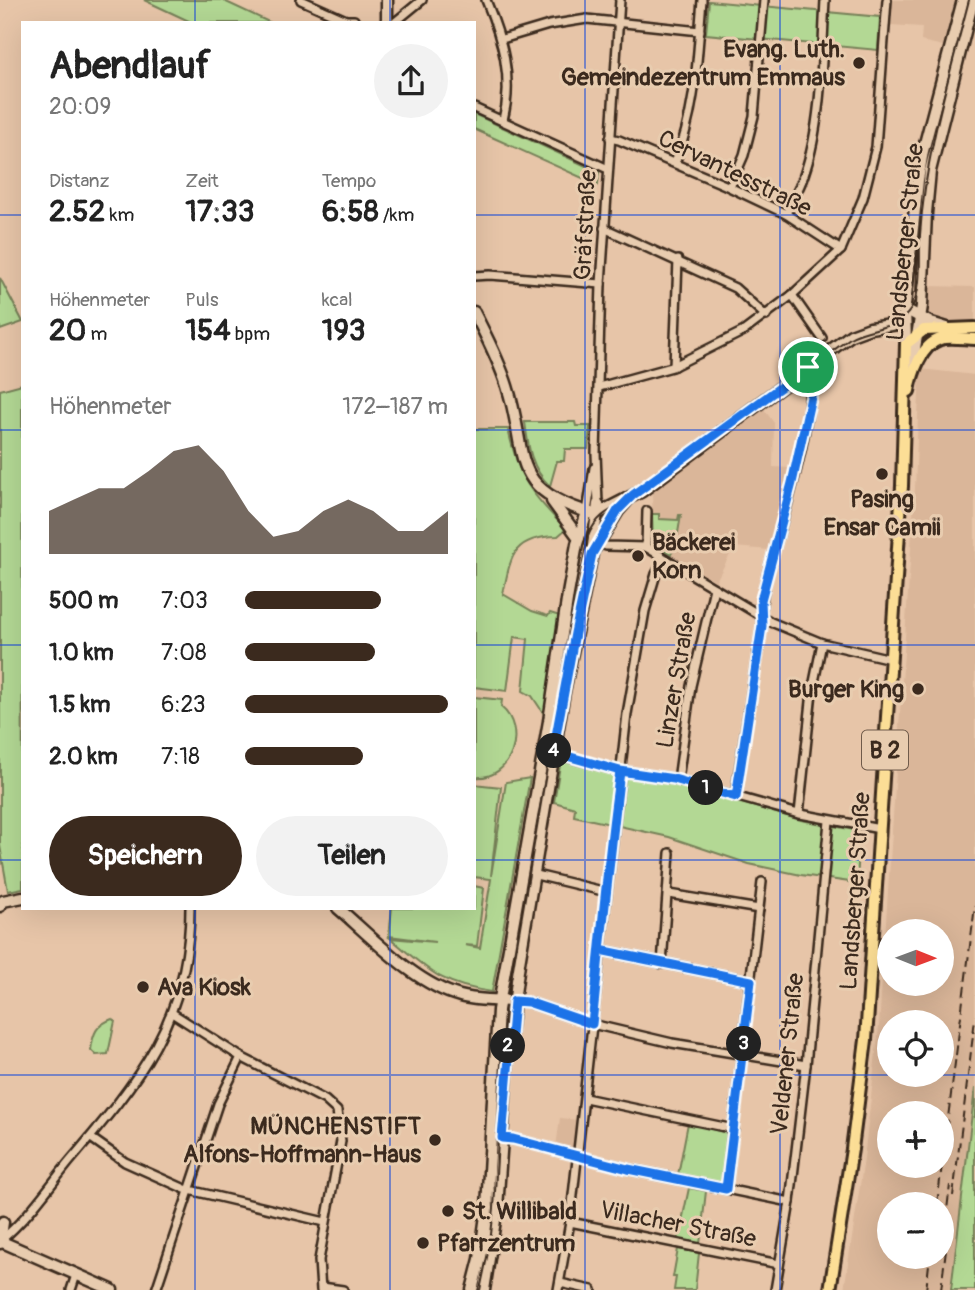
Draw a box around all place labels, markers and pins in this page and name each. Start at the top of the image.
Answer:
place label: Evang. Luth. Gemeindezentrum Emmaus [561,35,845,92]
marker: Evang. Luth. Gemeindezentrum Emmaus [851,55,867,71]
pin [778,337,838,397]
marker: Pasing Ensar Camii [874,466,890,482]
place label: Pasing Ensar Camii [823,485,941,542]
place label: Bäckerei Korn [652,528,735,585]
marker: Bäckerei Korn [630,548,646,564]
place label: Burger King [788,675,904,704]
marker: Burger King [910,681,926,697]
pin: 4 [536,734,572,768]
pin: 1 [688,770,724,806]
place label: Ava Kiosk [157,973,252,1002]
marker: Ava Kiosk [135,979,151,995]
pin: 3 [726,1026,762,1062]
pin: 2 [490,1028,526,1064]
place label: MÜNCHENSTIFT Alfons-Hoffmann-Haus [183,1112,422,1169]
marker: MÜNCHENSTIFT Alfons-Hoffmann-Haus [427,1132,443,1148]
place label: St. Willibald [462,1197,577,1226]
marker: St. Willibald [440,1203,456,1219]
place label: Pfarrzentrum [437,1229,575,1258]
marker: Pfarrzentrum [415,1235,431,1251]

